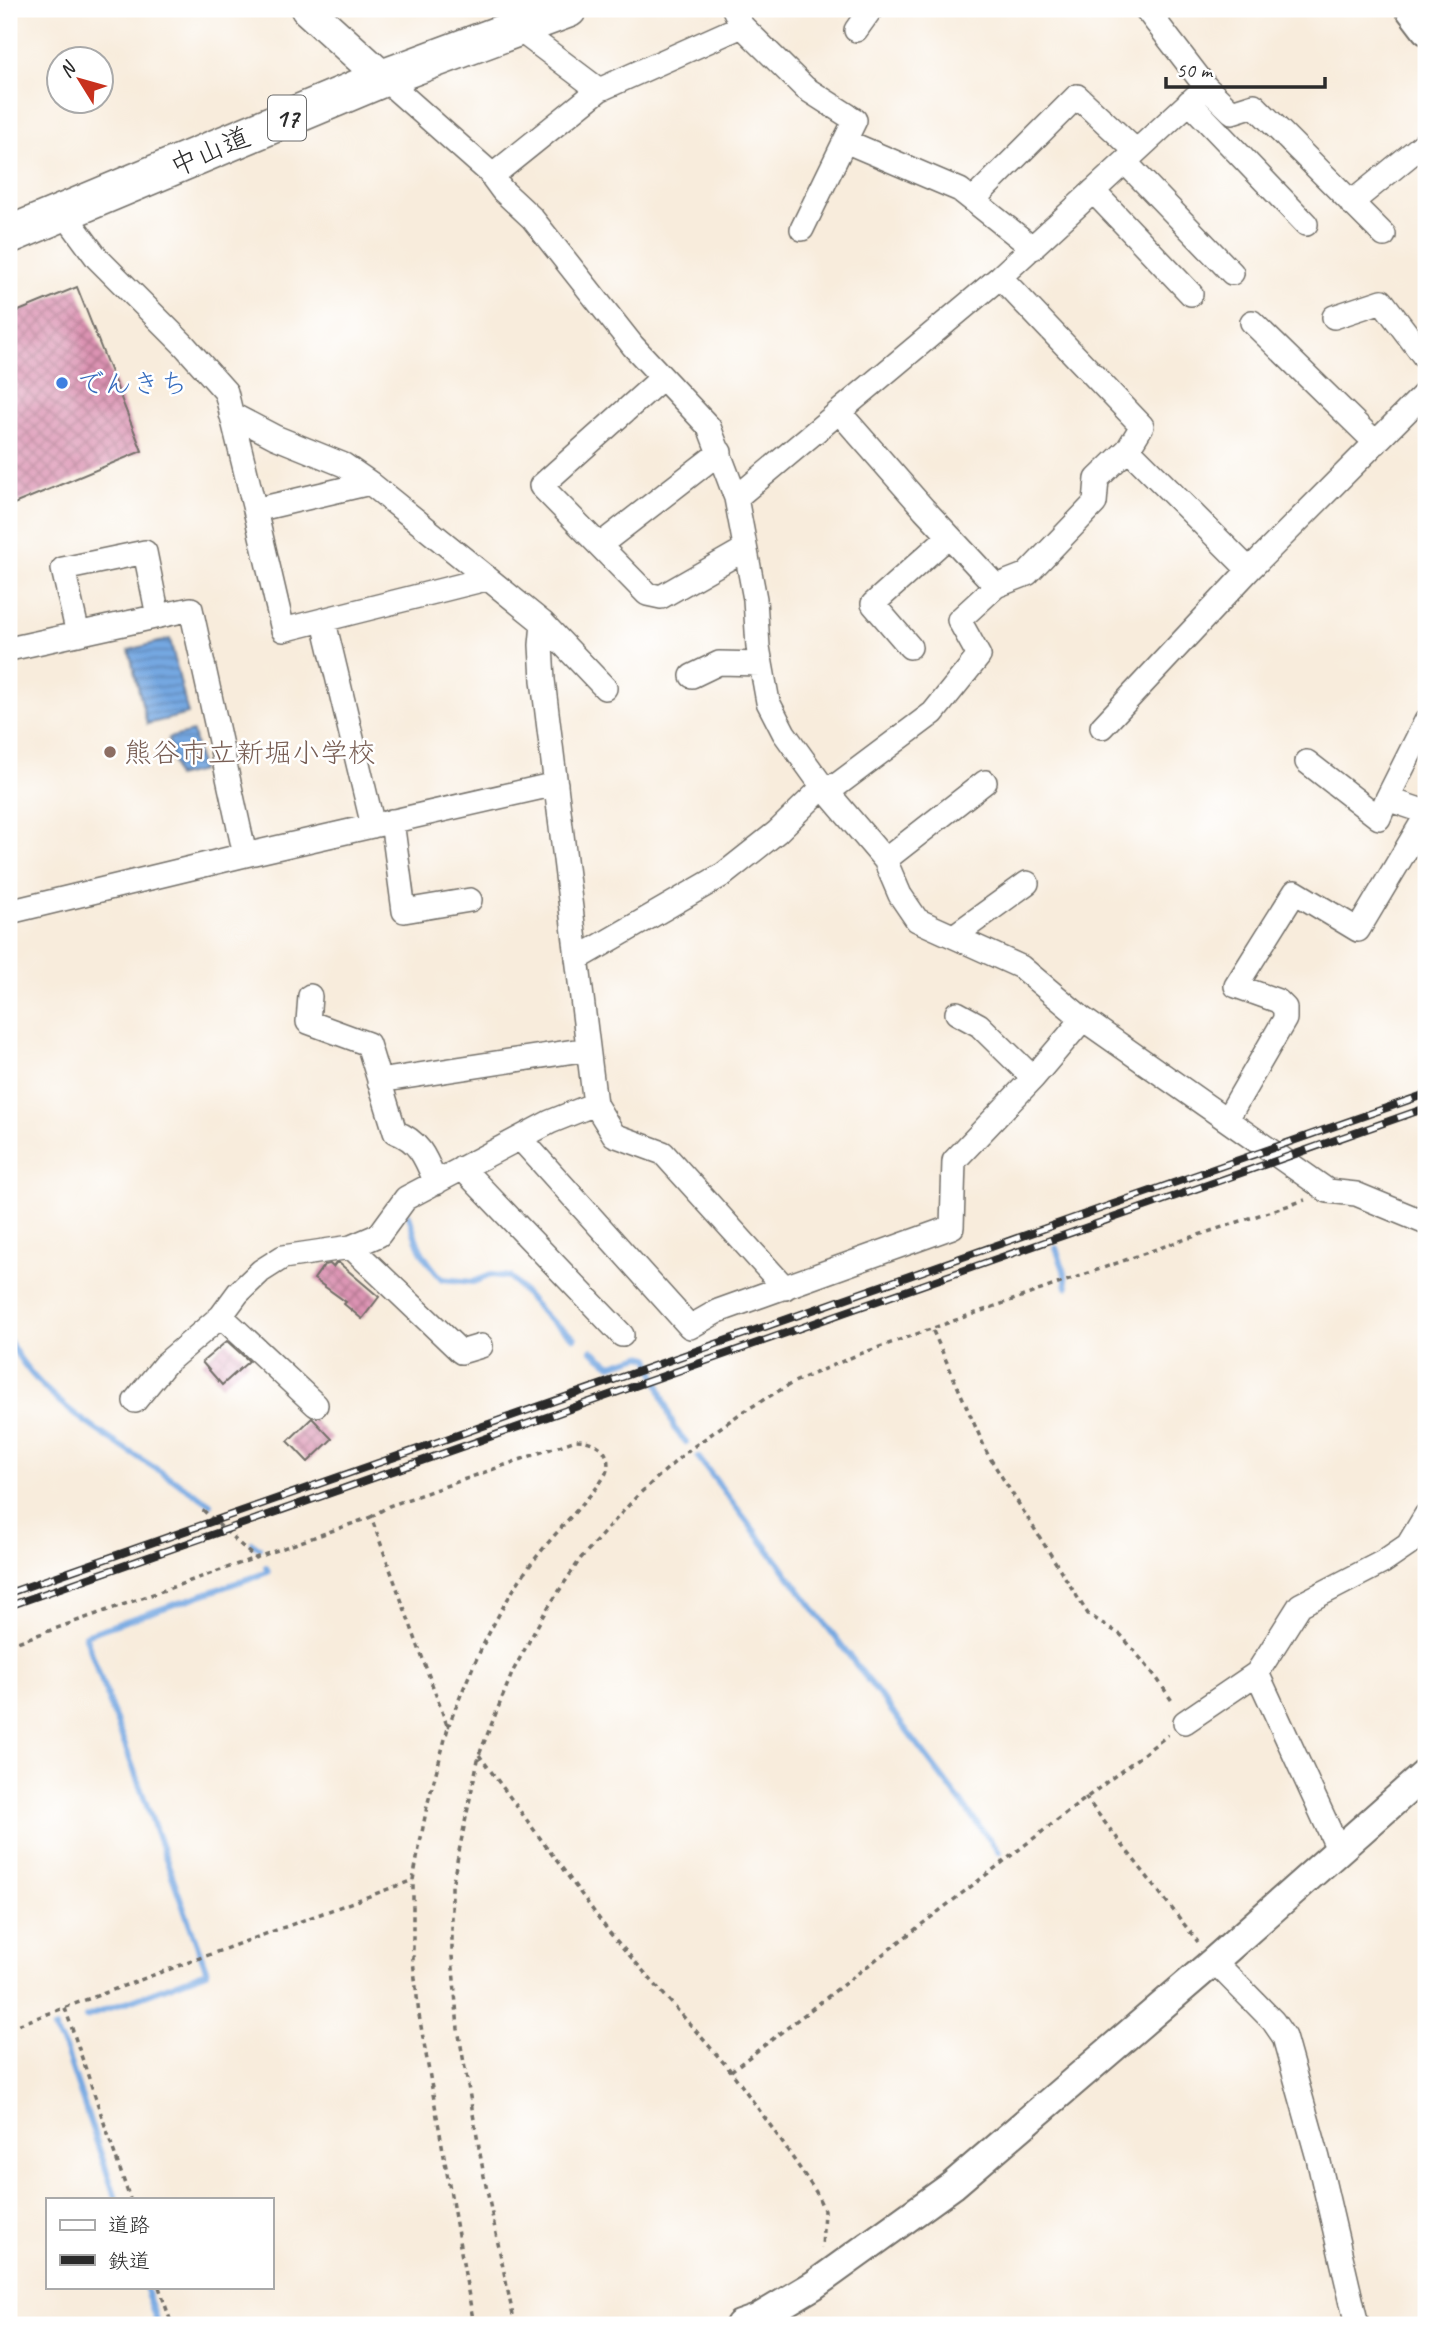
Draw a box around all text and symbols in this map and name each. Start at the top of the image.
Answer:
north arrow [46,46,116,116]
scale bar [1166,46,1325,90]
text: N [54,56,82,82]
text: 50 m [1176,57,1214,83]
road number: 17 [268,96,306,140]
street label: 中山道 [164,118,256,184]
place label: でんきち [76,366,188,401]
marker: でんきち [54,375,70,391]
place label: 熊谷市立新堀小学校 [124,735,376,770]
marker: 熊谷市立新堀小学校 [102,744,118,760]
legend [46,2198,273,2288]
text: 道路 [108,2212,150,2238]
text: 鉄道 [108,2248,150,2274]

